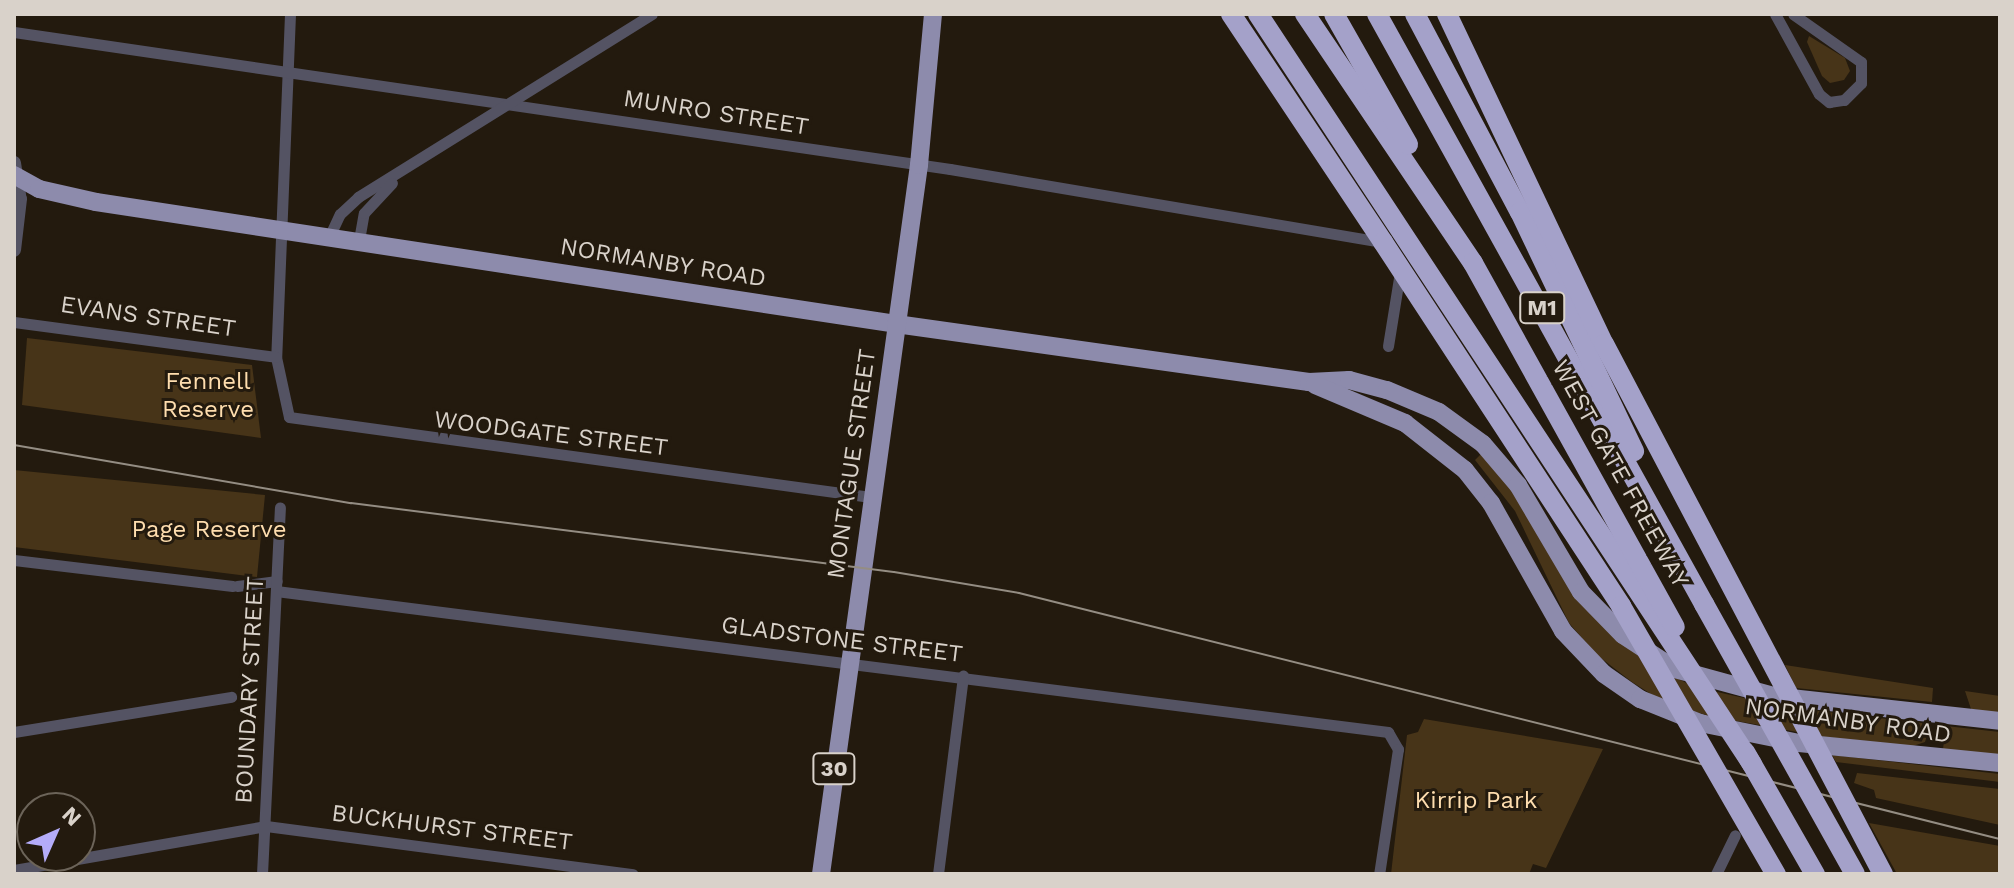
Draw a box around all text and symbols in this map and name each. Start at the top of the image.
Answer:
street label: MUNRO STREET [621,84,811,142]
street label: NORMANBY ROAD [558,232,768,294]
street label: EVANS STREET [59,290,237,344]
road number: M1 [1518,290,1566,326]
street label: MONTAGUE STREET [822,347,882,581]
street label: WEST GATE FREEWAY [1545,355,1695,593]
park label: Fennell Reserve [162,368,254,424]
street label: WOODGATE STREET [432,405,670,463]
park label: Page Reserve [131,516,287,544]
street label: BOUNDARY STREET [230,575,270,805]
street label: GLADSTONE STREET [720,611,964,669]
street label: NORMANBY ROAD [1743,692,1953,750]
road number: 30 [812,751,856,787]
park label: Kirrip Park [1415,787,1537,815]
north arrow [16,792,96,872]
street label: BUCKHURST STREET [330,799,574,857]
text: N [57,801,87,831]

